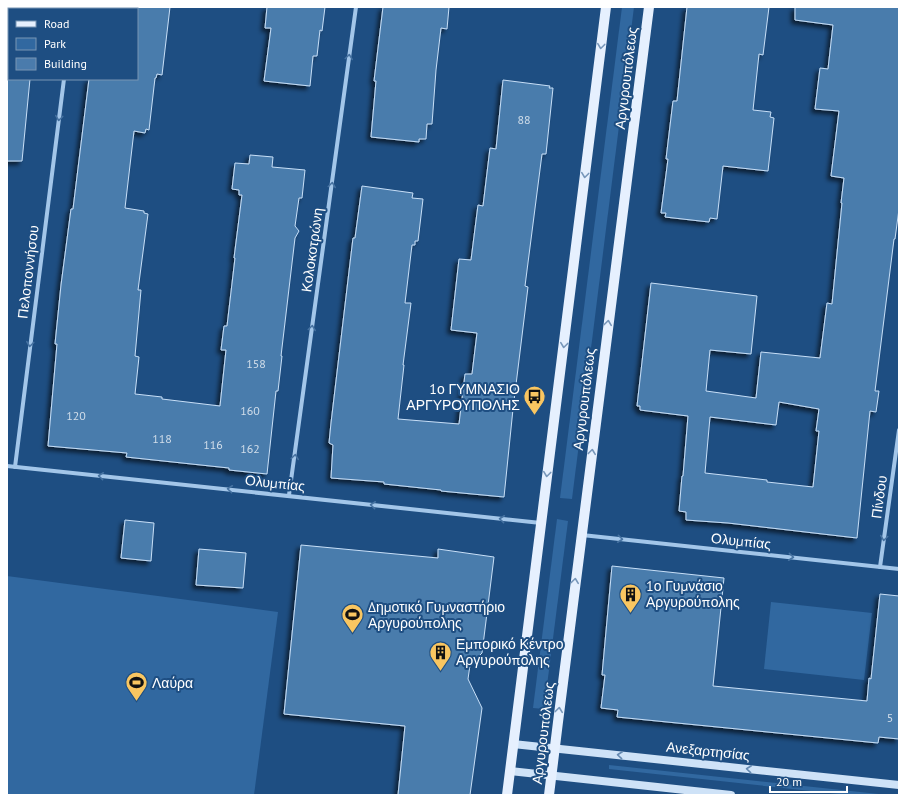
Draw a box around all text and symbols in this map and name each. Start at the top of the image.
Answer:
legend [8,8,138,80]
text: Road [44,16,69,31]
street label: Αργυρουπόλεως [611,25,641,130]
text: Park [44,36,66,51]
one-way arrow [597,43,606,49]
one-way arrow [344,53,353,60]
text: Building [44,56,87,71]
house number: 88 [517,112,531,127]
one-way arrow [55,115,64,121]
one-way arrow [581,172,590,178]
one-way arrow [327,182,336,188]
street label: Κολοκοτρώνη [297,207,327,293]
street label: Πελοποννήσου [13,224,43,320]
one-way arrow [603,320,612,326]
one-way arrow [307,325,316,331]
one-way arrow [26,341,35,347]
one-way arrow [560,342,569,348]
street label: Αργυρουπόλεως [569,346,599,451]
house number: 158 [246,356,266,371]
place label: 1ο ΓΥΜΝΑΣΙΟ ΑΡΓΥΡΟΥΠΟΛΗΣ [406,380,520,414]
bus stop icon: 1ο ΓΥΜΝΑΣΙΟ ΑΡΓΥΡΟΥΠΟΛΗΣ [522,384,548,417]
house number: 160 [240,403,260,418]
house number: 120 [66,408,86,423]
house number: 118 [152,431,172,446]
house number: 116 [203,437,223,452]
house number: 162 [240,441,260,456]
one-way arrow [587,449,596,455]
one-way arrow [290,454,299,460]
street label: Ολυμπίας [244,471,306,495]
one-way arrow [543,471,552,477]
one-way arrow [98,472,104,481]
street label: Πίνδου [867,474,891,520]
one-way arrow [227,485,233,494]
one-way arrow [370,500,376,509]
one-way arrow [499,514,506,523]
street label: Ολυμπίας [710,529,772,553]
one-way arrow [617,534,623,543]
one-way arrow [880,535,889,541]
one-way arrow [788,553,794,562]
one-way arrow [571,577,580,584]
place label: 1ο Γυμνάσιο Αργυρούπολης [646,577,740,611]
building icon: 1ο Γυμνάσιο Αργυρούπολης [617,581,643,614]
place label: Δημοτικό Γυμναστήριο Αργυρούπολης [368,598,505,632]
sports icon: Δημοτικό Γυμναστήριο Αργυρούπολης [340,602,366,635]
place label: Εμπορικό Κέντρο Αργυρούπολης [456,635,564,669]
building icon: Εμπορικό Κέντρο Αργυρούπολης [427,639,453,672]
sports icon: Λαύρα [124,670,150,703]
place label: Λαύρα [152,674,193,692]
street label: Αργυρουπόλεως [528,680,558,785]
one-way arrow [554,706,563,713]
house number: 5 [887,710,893,725]
street label: Ανεξαρτησίας [665,738,751,764]
one-way arrow [617,751,623,760]
one-way arrow [746,765,752,774]
scale bar [770,768,847,794]
text: 20 m [776,774,802,789]

